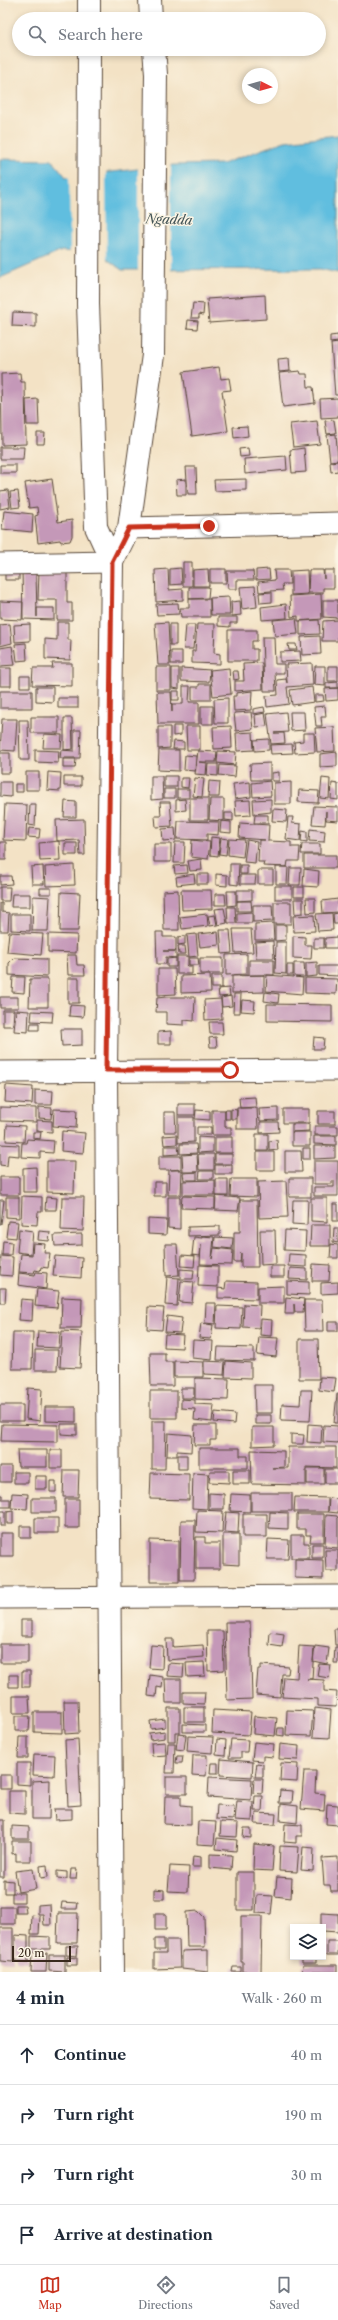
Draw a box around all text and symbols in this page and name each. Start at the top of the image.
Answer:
search box [12,12,326,56]
icon: search [26,23,48,45]
text: Search here [58,25,143,44]
north arrow [242,68,278,104]
water label: Ngadda [144,210,193,228]
route end [200,517,218,535]
route start [221,1061,239,1079]
map controls [290,1924,326,1960]
button: layers [290,1924,326,1960]
scale bar [12,1944,71,1963]
text: 20 m [18,1946,44,1960]
text: 4 min [16,1988,65,2008]
text: Walk · 260 m [241,1990,322,2006]
icon: ahead [16,2044,38,2066]
text: Continue [54,2045,126,2064]
text: 40 m [291,2047,322,2063]
icon: right [16,2104,38,2126]
text: Turn right [54,2105,134,2124]
text: 190 m [285,2107,322,2123]
icon: right [16,2164,38,2186]
text: Turn right [54,2165,134,2184]
text: 30 m [291,2167,322,2183]
icon: arrive [16,2224,38,2246]
text: Arrive at destination [54,2225,213,2244]
tab: Map [38,2274,62,2312]
tab: Directions [138,2274,193,2312]
tab: Saved [269,2274,300,2312]

